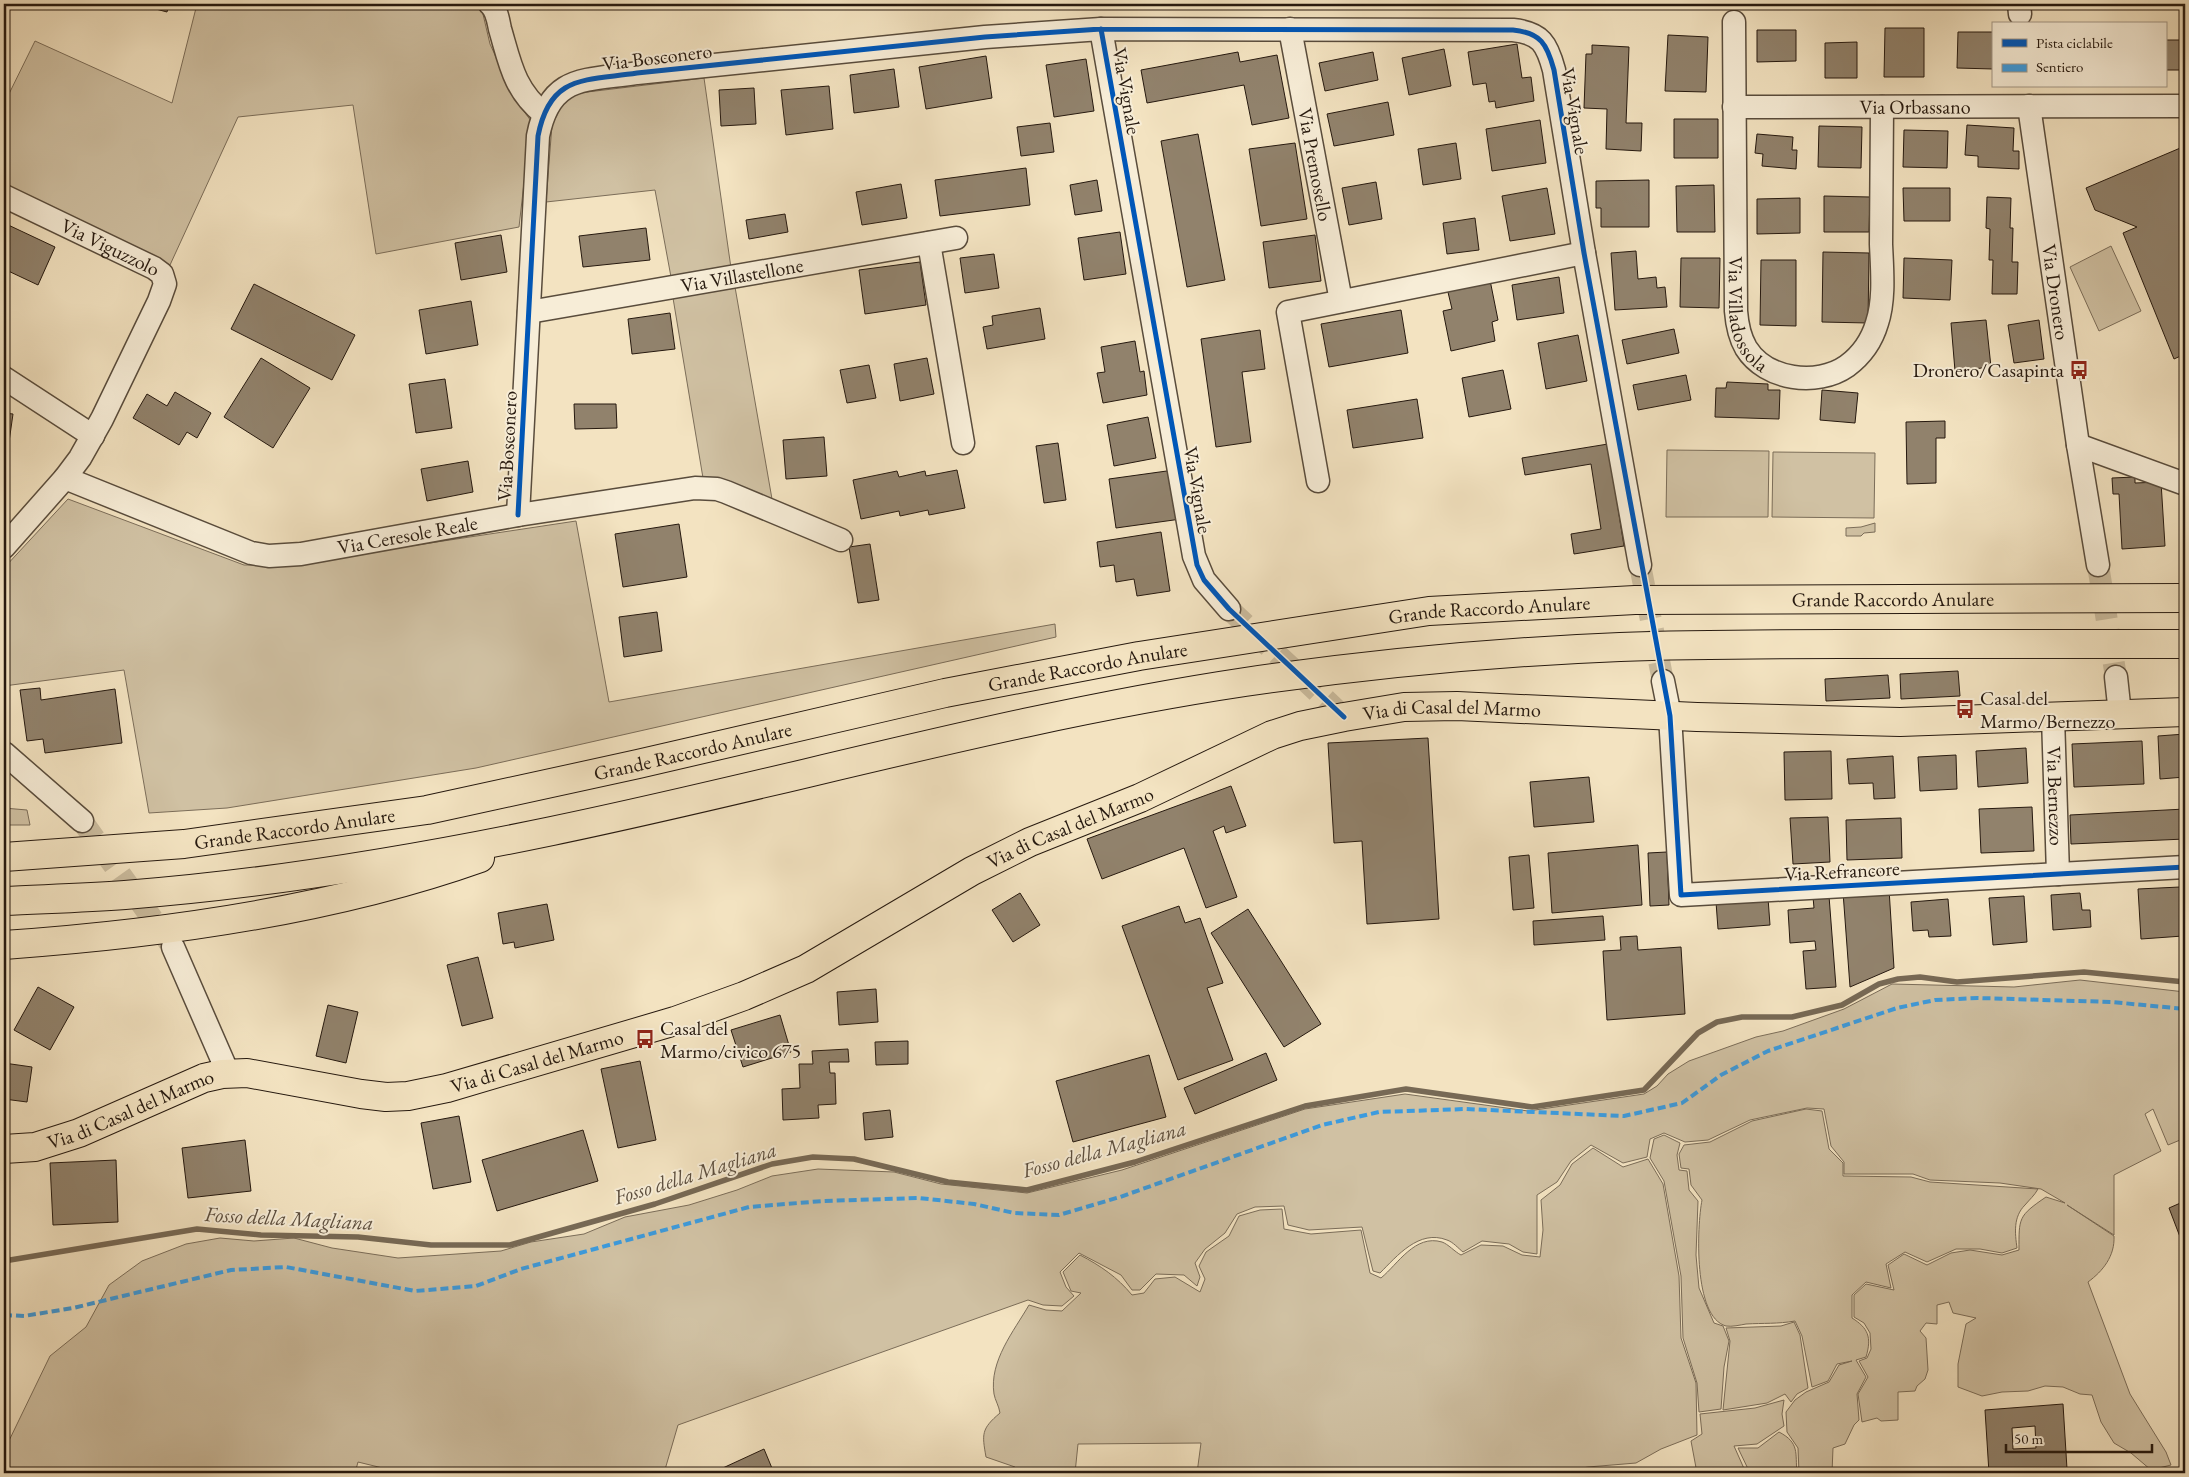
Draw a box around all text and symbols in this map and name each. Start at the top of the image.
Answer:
legend [1992,22,2166,88]
text: Pista ciclabile [2036,33,2113,52]
street label: Via Bosconero [601,37,714,77]
street label: Via Vignale [1107,46,1147,137]
text: Sentiero [2036,57,2083,76]
street label: Via Vignale [1555,66,1595,157]
street label: Via Orbassano [1859,93,1971,120]
street label: Via Premosello [1292,106,1339,224]
street label: Via Viguzzolo [57,212,164,282]
street label: Via Dronero [2036,242,2076,342]
street label: Via Villastellone [679,252,805,299]
street label: Via Villadossola [1723,256,1773,378]
place label: Dronero/Casapinta [1913,357,2064,383]
bus stop icon: Dronero/Casapinta [2068,359,2090,381]
street label: Via Bosconero [491,390,523,502]
street label: Via Vignale [1178,445,1218,536]
street label: Via Ceresole Reale [335,509,480,560]
street label: Grande Raccordo Anulare [1792,586,1994,612]
street label: Grande Raccordo Anulare [1386,589,1591,630]
street label: Grande Raccordo Anulare [986,636,1189,698]
place label: Casal del Marmo/Bernezzo [1980,685,2115,734]
street label: Via di Casal del Marmo [1361,693,1542,727]
bus stop icon: Casal del Marmo/Bernezzo [1954,698,1976,720]
street label: Grande Raccordo Anulare [591,716,794,786]
street label: Via Bernezzo [2041,746,2070,846]
street label: Via di Casal del Marmo [982,780,1158,875]
street label: Grande Raccordo Anulare [192,802,397,855]
street label: Via Refrancore [1784,855,1901,887]
place label: Casal del Marmo/civico 675 [660,1015,801,1064]
street label: Via di Casal del Marmo [447,1024,627,1099]
bus stop icon: Casal del Marmo/civico 675 [634,1028,656,1050]
street label: Via di Casal del Marmo [44,1063,216,1155]
water label: Fosso della Magliana [1018,1114,1189,1184]
water label: Fosso della Magliana [609,1135,780,1211]
water label: Fosso della Magliana [203,1200,374,1236]
scale bar [2006,1422,2153,1454]
text: 50 m [2014,1429,2043,1448]

